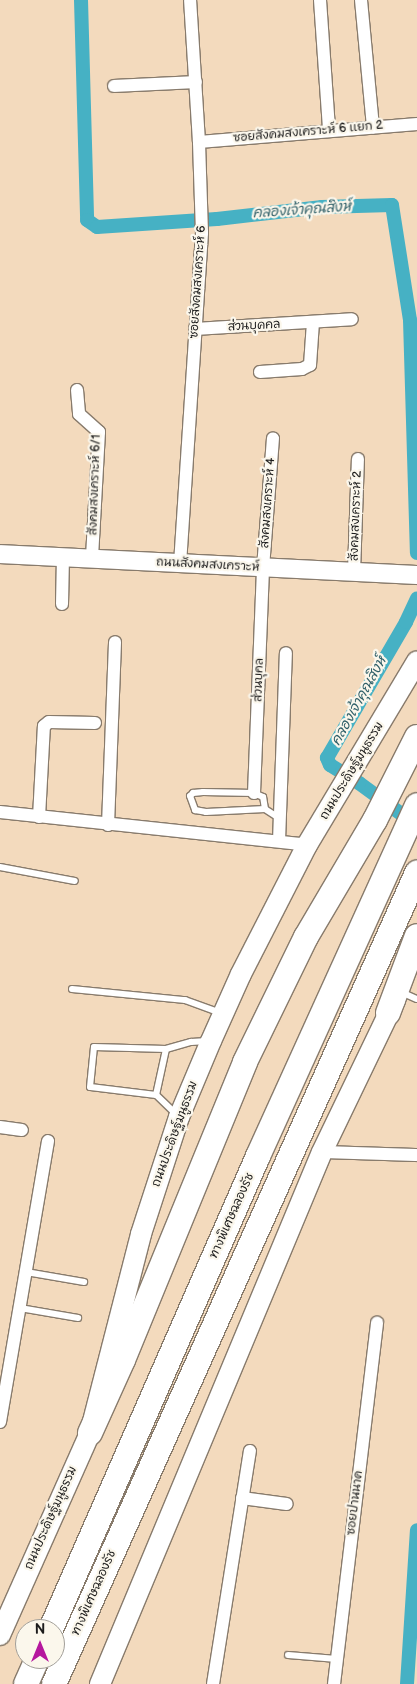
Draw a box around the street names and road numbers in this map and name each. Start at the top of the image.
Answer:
street label: ซอยสังคมสงเคราะห์ 6 แยก 2 [232,118,384,146]
street label: ซอยสังคมสงเคราะห์ 6 [187,225,209,339]
street label: ส่วนบุคคล [227,317,281,335]
street label: สังคมสงเคราะห์ 6/1 [86,434,104,536]
street label: สังคมสงเคราะห์ 4 [258,457,278,549]
street label: สังคมสงเคราะห์ 2 [347,471,365,561]
street label: ถนนสังคมสงเคราะห์ [156,555,260,575]
street label: ส่วนบุคล [251,658,267,702]
street label: ถนนประดิษฐ์มนูธรรม [317,720,387,822]
street label: ถนนประดิษฐ์มนูธรรม [149,1079,201,1189]
street label: ทางพิเศษฉลองรัช [207,1171,257,1261]
street label: ถนนประดิษฐ์มนูธรรม [22,1464,80,1572]
street label: ซอยปานนาค [344,1470,366,1536]
street label: ทางพิเศษฉลองรัช [69,1548,119,1638]

